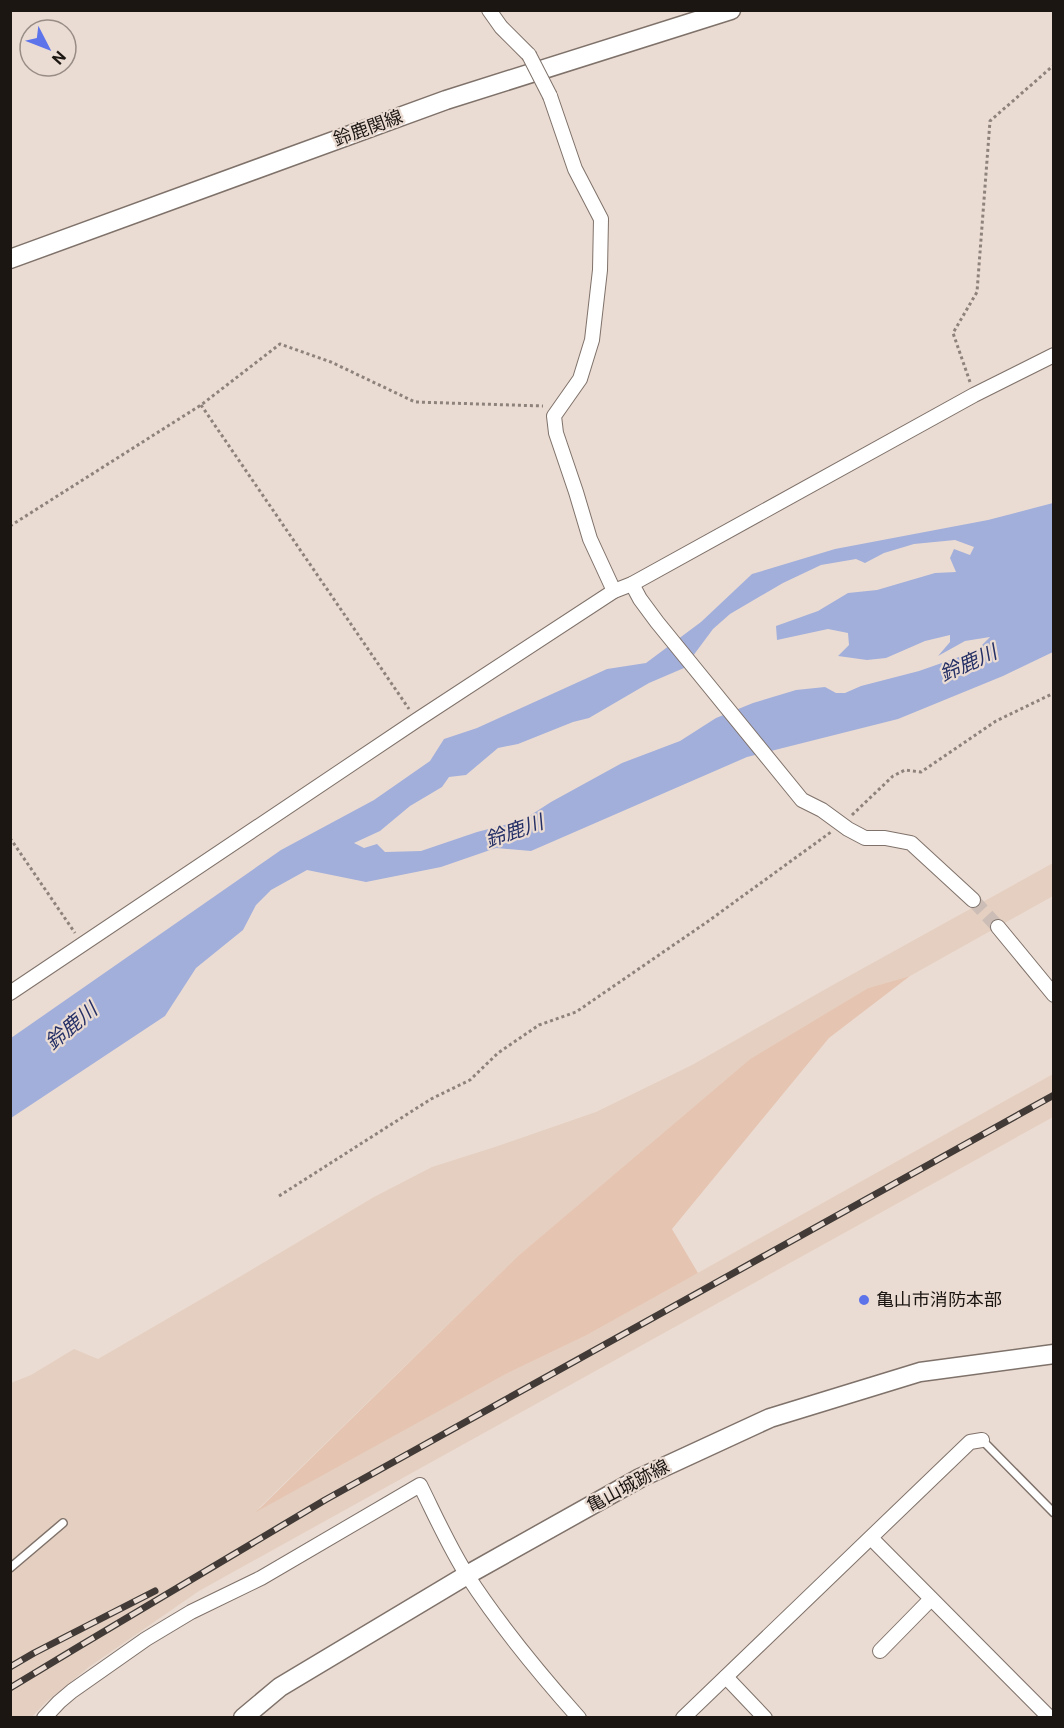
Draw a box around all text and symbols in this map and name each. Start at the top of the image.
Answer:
north arrow [18,18,78,78]
text: N [48,47,70,68]
street label: 鈴鹿関線 [330,105,405,150]
water label: 鈴鹿川 [936,639,1002,686]
water label: 鈴鹿川 [482,809,548,852]
water label: 鈴鹿川 [40,996,103,1054]
place label: 亀山市消防本部 [876,1289,1002,1310]
marker: 亀山市消防本部 [857,1293,871,1307]
street label: 亀山城跡線 [583,1455,672,1516]

